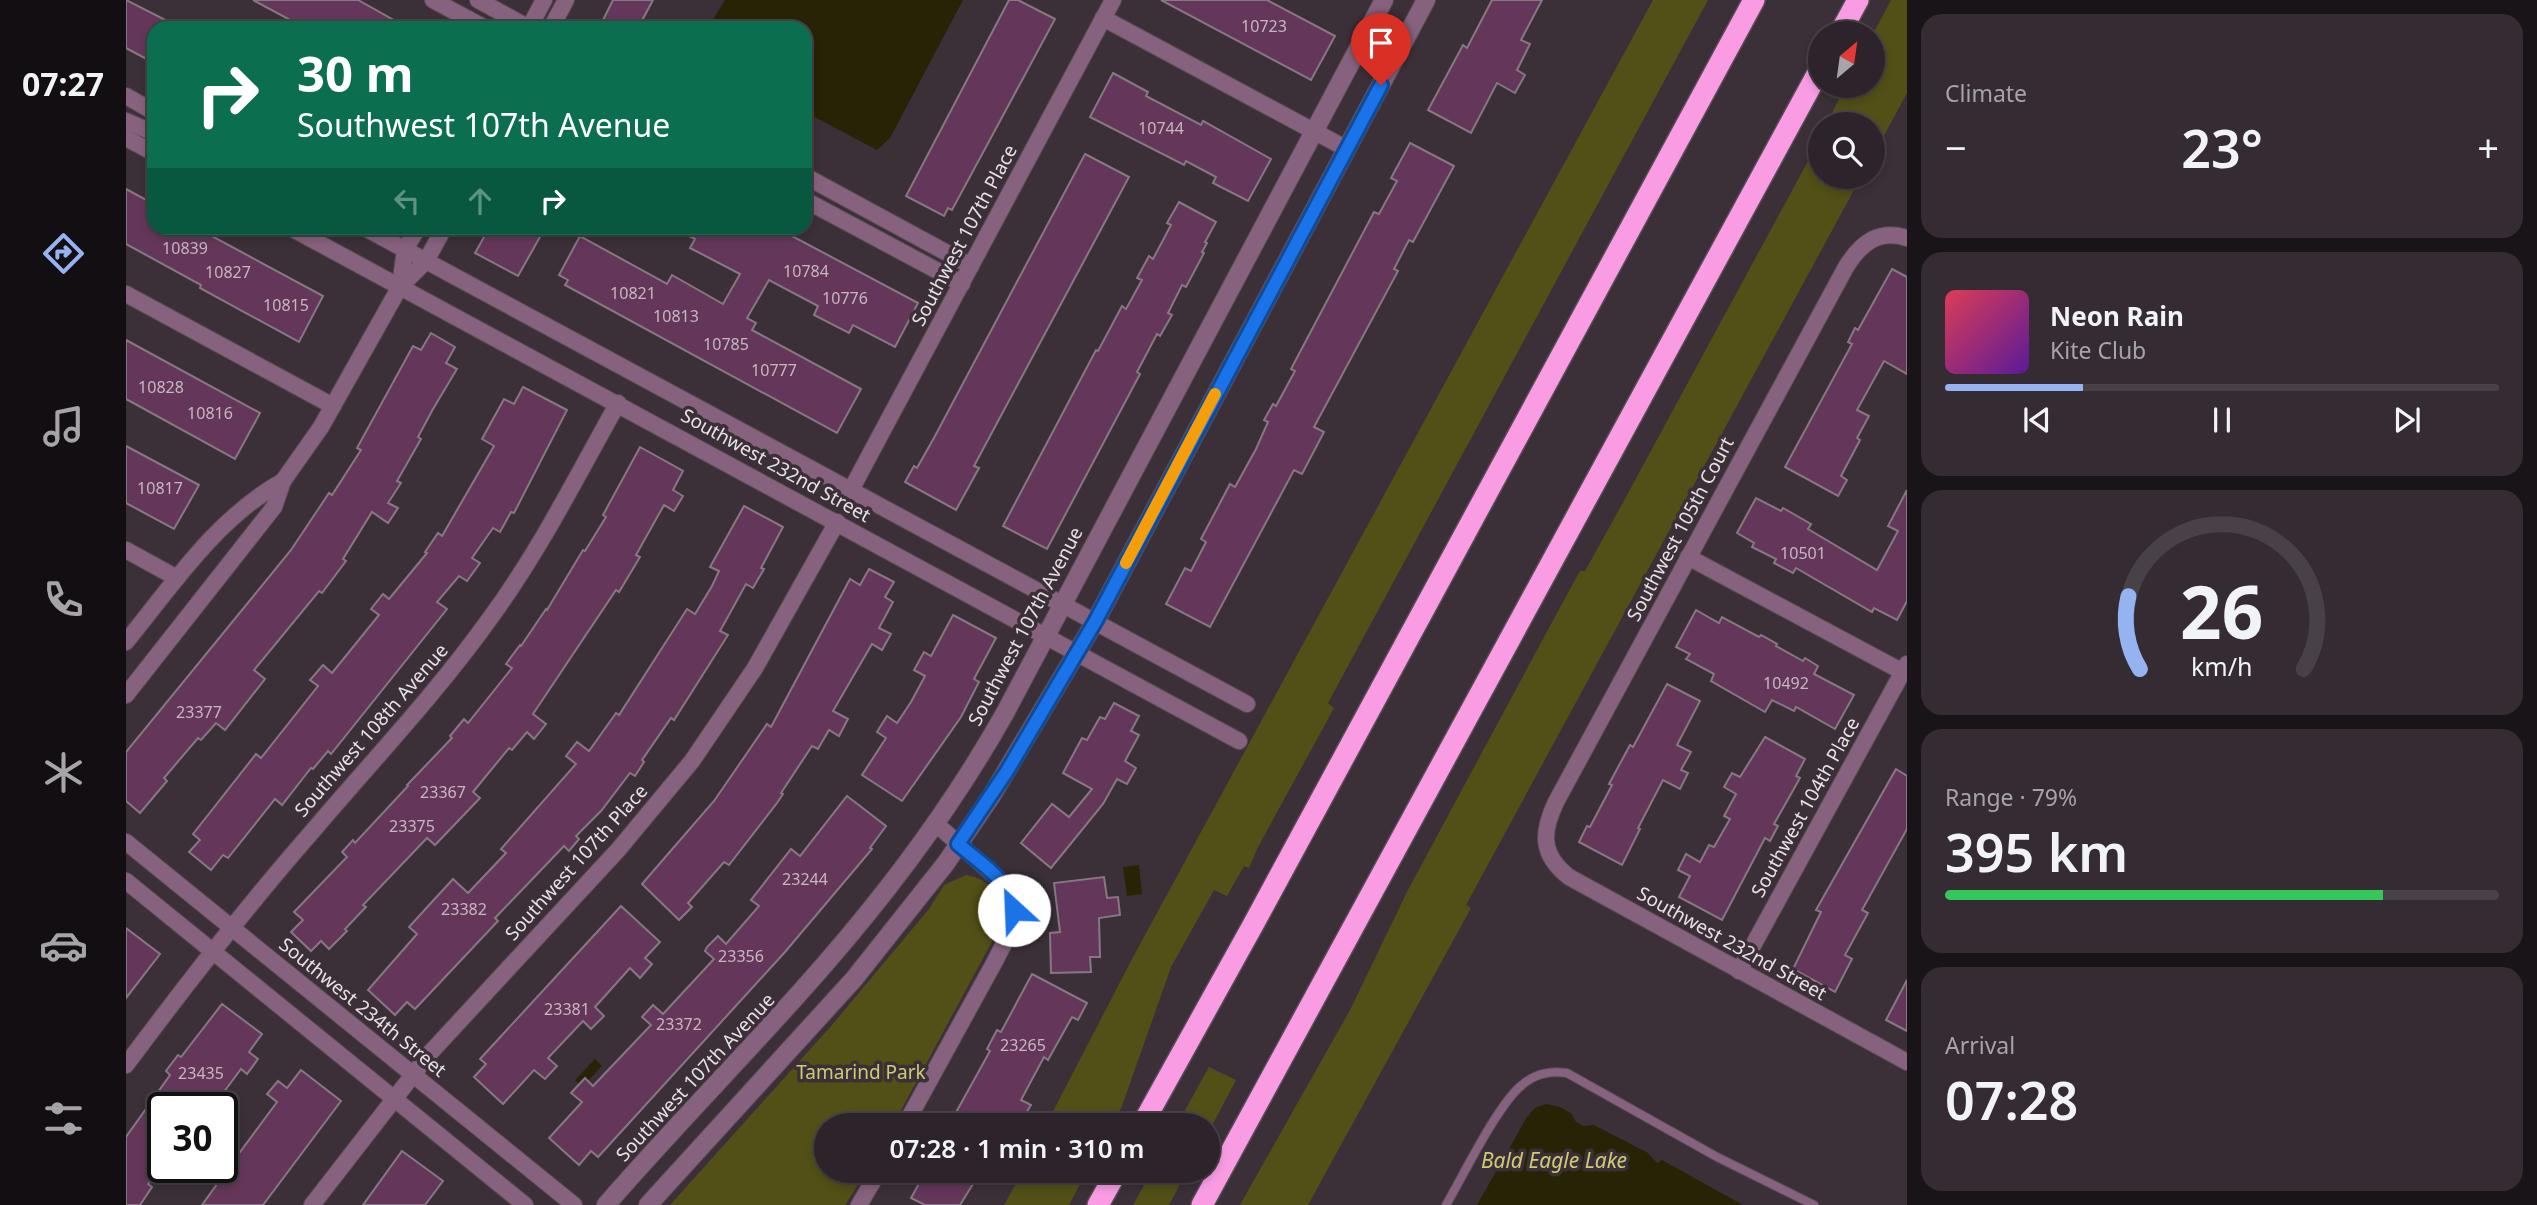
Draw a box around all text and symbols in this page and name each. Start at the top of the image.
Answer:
pin [1351,13,1411,85]
house number: 10723 [1241,15,1287,37]
north arrow [1808,21,1885,98]
map controls [1808,21,1885,189]
icon: arrive [1362,24,1400,62]
text: 30 m [297,40,414,106]
icon: right [182,49,273,140]
text: 07:27 [22,62,104,105]
text: Climate [1945,77,2027,109]
text: Southwest 107th Avenue [297,103,670,146]
button: search [1808,112,1885,189]
text: 23° [2181,112,2263,183]
house number: 10744 [1138,117,1184,139]
text: − [1945,121,1967,173]
text: + [2477,121,2499,173]
street label: Southwest 107th Place [905,140,1023,330]
icon: left [388,182,426,220]
icon: ahead [461,182,499,220]
icon: right [534,182,572,220]
icon: directions [39,229,88,278]
house number: 10839 [162,237,208,259]
house number: 10784 [783,260,829,282]
house number: 10827 [205,261,251,283]
house number: 10821 [610,282,656,304]
house number: 10776 [822,287,868,309]
house number: 10815 [263,294,309,316]
text: Neon Rain [2050,298,2184,334]
house number: 10813 [653,305,699,327]
house number: 10785 [703,333,749,355]
text: Kite Club [2050,334,2146,366]
house number: 10777 [751,359,797,381]
house number: 10828 [138,376,184,398]
icon: previous [2018,401,2056,439]
icon: pause [2203,401,2241,439]
icon: next [2388,401,2426,439]
icon: music [39,402,88,451]
house number: 10816 [187,402,233,424]
street label: Southwest 232nd Street [677,402,875,528]
street label: Southwest 105th Court [1620,432,1740,626]
house number: 10817 [137,477,183,499]
street label: Southwest 107th Avenue [961,522,1089,730]
house number: 10501 [1780,542,1826,564]
text: 26 [2180,561,2264,660]
icon: phone [39,575,88,624]
street label: Southwest 108th Avenue [288,638,454,822]
text: km/h [2191,648,2253,682]
house number: 10492 [1763,672,1809,694]
house number: 23377 [176,701,222,723]
street label: Southwest 104th Place [1745,712,1865,902]
icon: climate [39,748,88,797]
street label: Southwest 107th Place [499,778,653,946]
house number: 23367 [420,781,466,803]
text: Range · 79% [1945,781,2077,813]
house number: 23375 [389,815,435,837]
text: 395 km [1945,816,2128,887]
house number: 23244 [782,868,828,890]
position arrow [977,873,1051,947]
street label: Southwest 232nd Street [1633,880,1831,1006]
house number: 23382 [441,898,487,920]
icon: car [39,921,88,970]
street label: Southwest 234th Street [274,931,452,1083]
house number: 23356 [718,945,764,967]
street label: Southwest 107th Avenue [610,987,780,1167]
house number: 23381 [544,998,590,1020]
house number: 23372 [656,1013,702,1035]
text: Arrival [1945,1029,2015,1061]
house number: 23265 [1000,1034,1046,1056]
park label: Tamarind Park [796,1059,926,1085]
house number: 23435 [178,1062,224,1084]
text: 07:28 [1945,1064,2078,1135]
speed limit sign: 30 [147,1092,238,1183]
icon: filters [39,1094,88,1143]
text: 07:28 · 1 min · 310 m [890,1130,1144,1166]
water label: Bald Eagle Lake [1481,1146,1627,1174]

